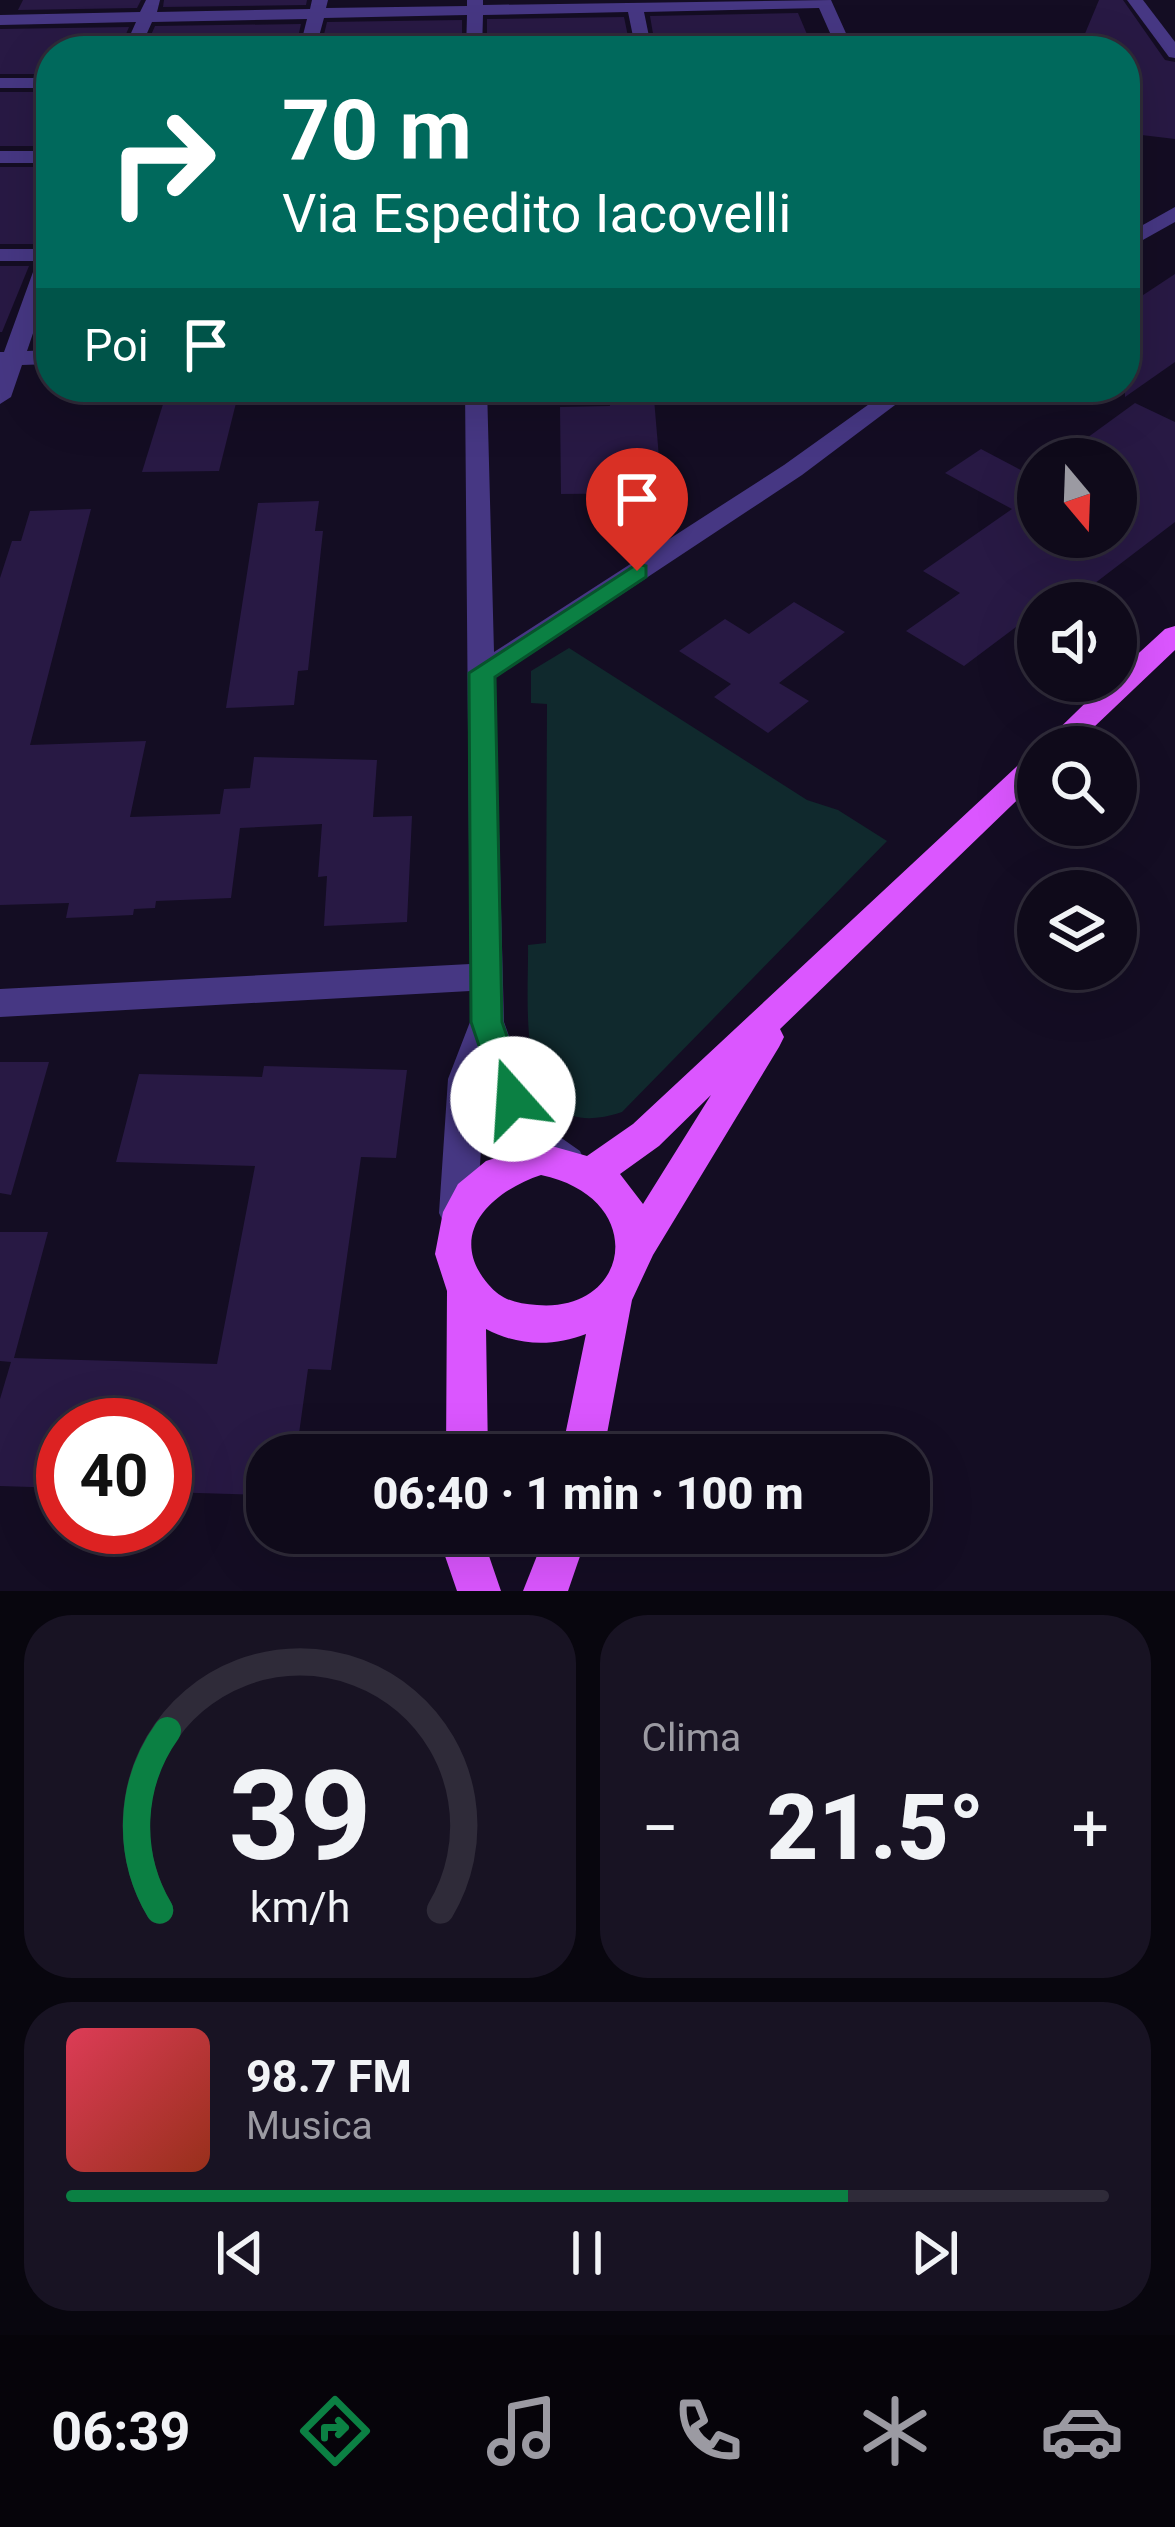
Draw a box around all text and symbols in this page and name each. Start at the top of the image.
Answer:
text: 70 m [282,81,472,180]
icon: right [84,84,240,240]
text: Via Espedito Iacovelli [282,182,791,245]
icon: arrive [173,312,239,378]
text: Poi [84,319,149,372]
north arrow [1017,438,1137,558]
map controls [1017,438,1137,990]
pin [586,448,688,571]
icon: arrive [604,466,670,532]
button: sound [1017,582,1137,702]
button: search [1017,726,1137,846]
button: layers [1017,870,1137,990]
position arrow [450,1036,576,1162]
speed limit sign: 40 [36,1398,192,1554]
text: 06:40 · 1 min · 100 m [372,1467,804,1520]
text: Clima [642,1715,741,1761]
text: 39 [228,1743,371,1889]
text: 21.5° [767,1776,984,1881]
text: − [642,1790,679,1867]
text: + [1072,1790,1109,1867]
text: km/h [249,1881,350,1931]
text: 98.7 FM [246,2050,412,2103]
text: Musica [246,2103,373,2149]
icon: previous [207,2220,273,2286]
icon: pause [554,2220,620,2286]
icon: next [902,2220,968,2286]
icon: directions [293,2389,377,2473]
icon: music [480,2389,564,2473]
icon: phone [666,2389,750,2473]
icon: climate [853,2389,937,2473]
icon: car [1040,2389,1124,2473]
text: 06:39 [51,2400,190,2463]

